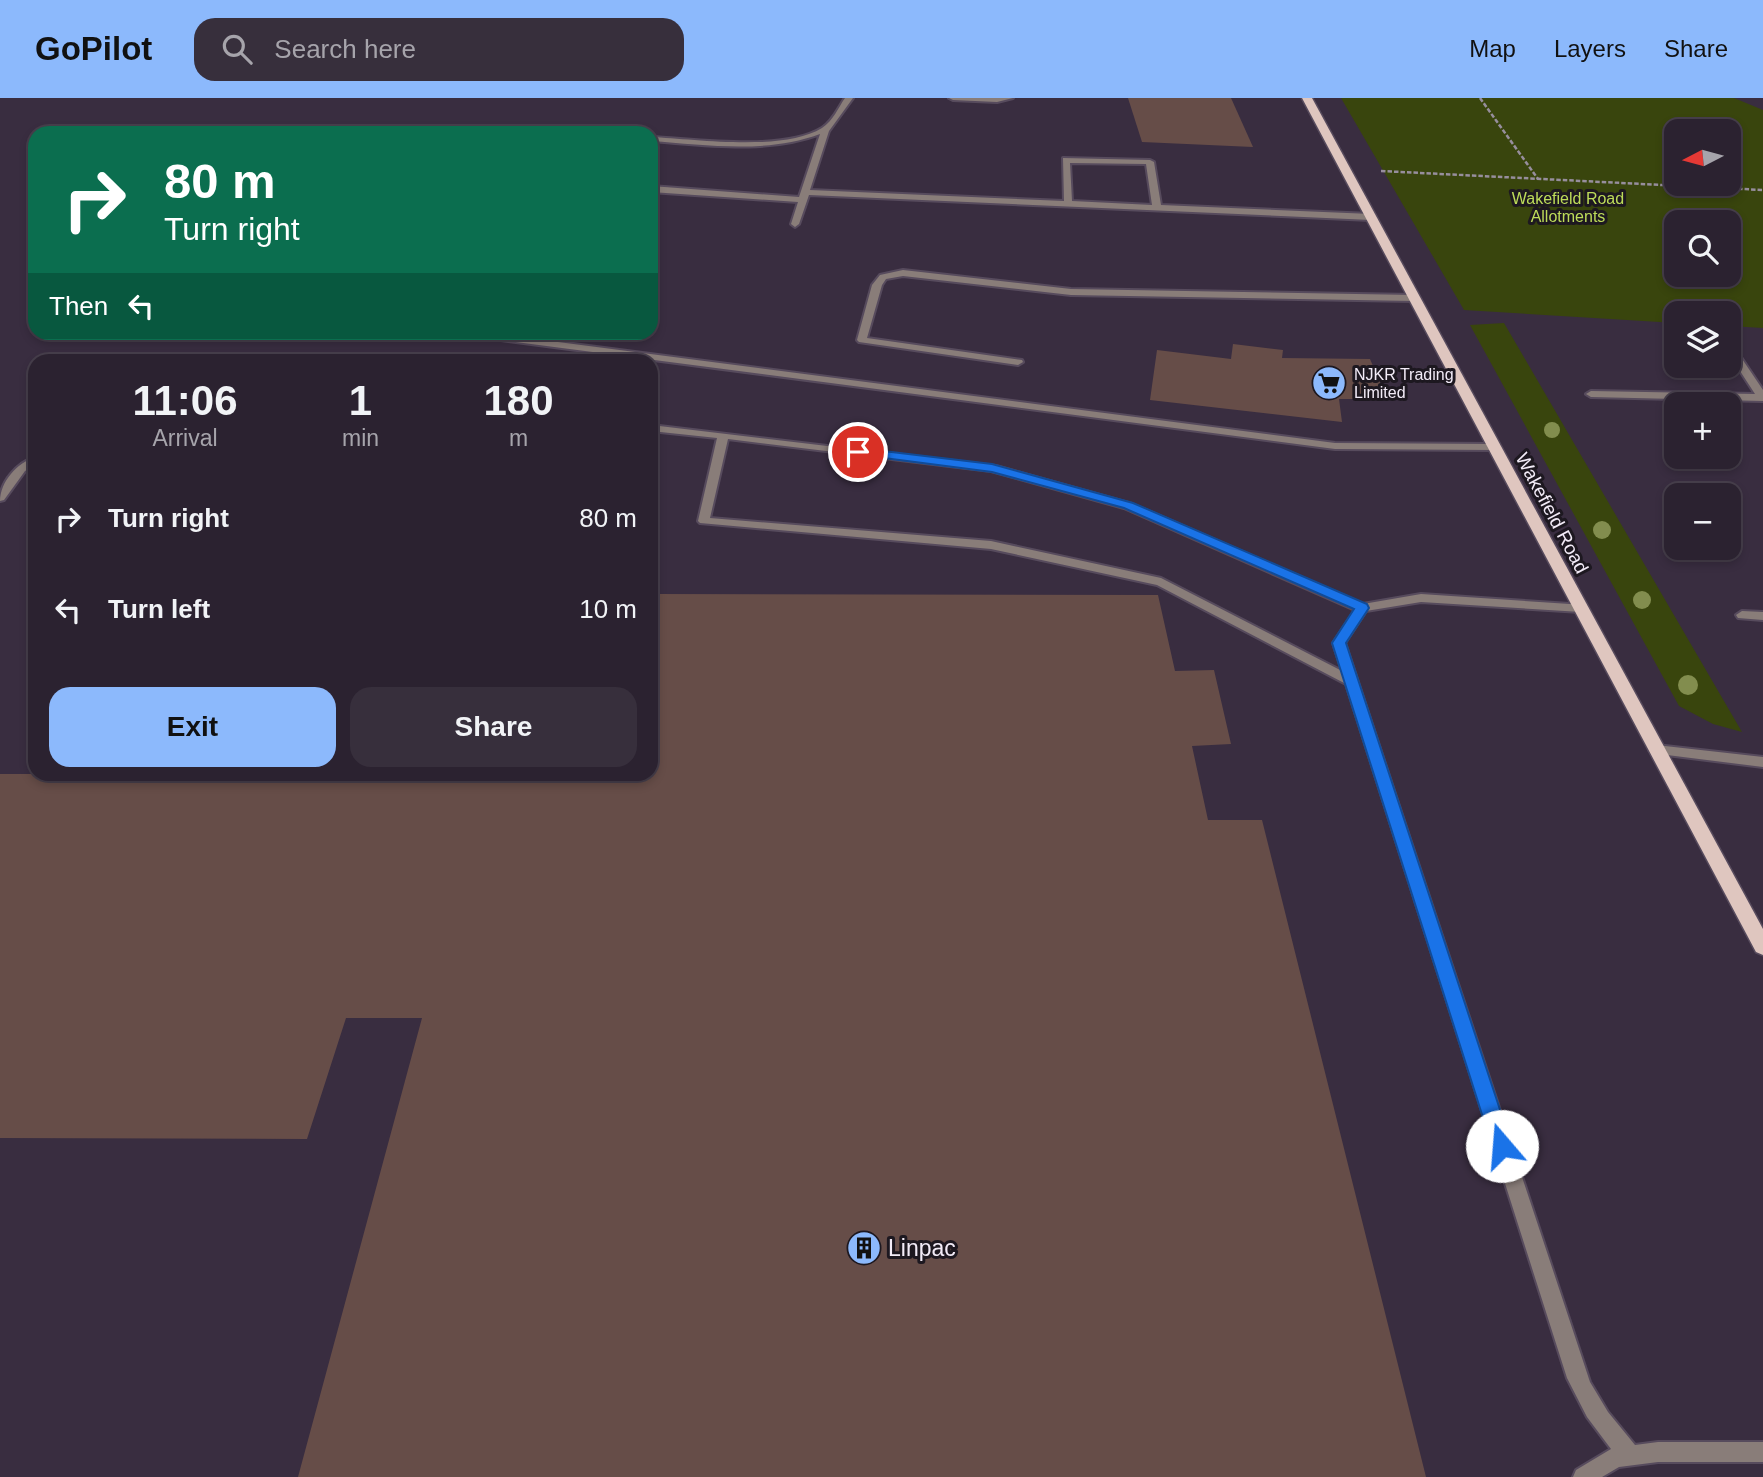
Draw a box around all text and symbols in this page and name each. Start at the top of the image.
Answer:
search box [194,18,684,81]
text: GoPilot [35,30,152,67]
icon: search [218,30,256,68]
text: Search here [274,34,416,64]
text: Map [1469,35,1516,62]
text: Layers [1554,35,1626,62]
text: Share [1664,35,1728,62]
north arrow [1664,119,1741,196]
map controls [1664,119,1741,560]
icon: right [49,154,140,245]
text: 80 m [164,154,276,208]
park label: Wakefield Road Allotments [1512,190,1624,225]
button: search [1664,210,1741,287]
text: Turn right [164,211,300,247]
icon: left [122,287,160,325]
text: Then [49,291,108,321]
button: layers [1664,301,1741,378]
supermarket icon: NJKR Trading Limited [1310,364,1348,402]
place label: NJKR Trading Limited [1354,366,1454,401]
text: 11:06 [132,377,238,424]
text: 1 [349,377,372,424]
text: 180 [483,377,554,424]
button: + [1664,392,1741,469]
pin [828,422,888,482]
text: Arrival [152,425,218,451]
text: min [342,425,379,451]
text: m [509,425,528,451]
icon: arrive [839,433,877,471]
street label: Wakefield Road [1511,449,1593,577]
button: − [1664,483,1741,560]
icon: right [49,500,87,538]
text: Turn right [108,503,229,533]
text: 80 m [579,503,637,533]
icon: left [49,591,87,629]
text: Turn left [108,594,210,624]
text: 10 m [579,594,637,624]
button: Exit [49,687,336,767]
button: Share [350,687,637,767]
position arrow [1465,1109,1539,1183]
building icon: Linpac [845,1229,883,1267]
place label: Linpac [888,1235,956,1261]

